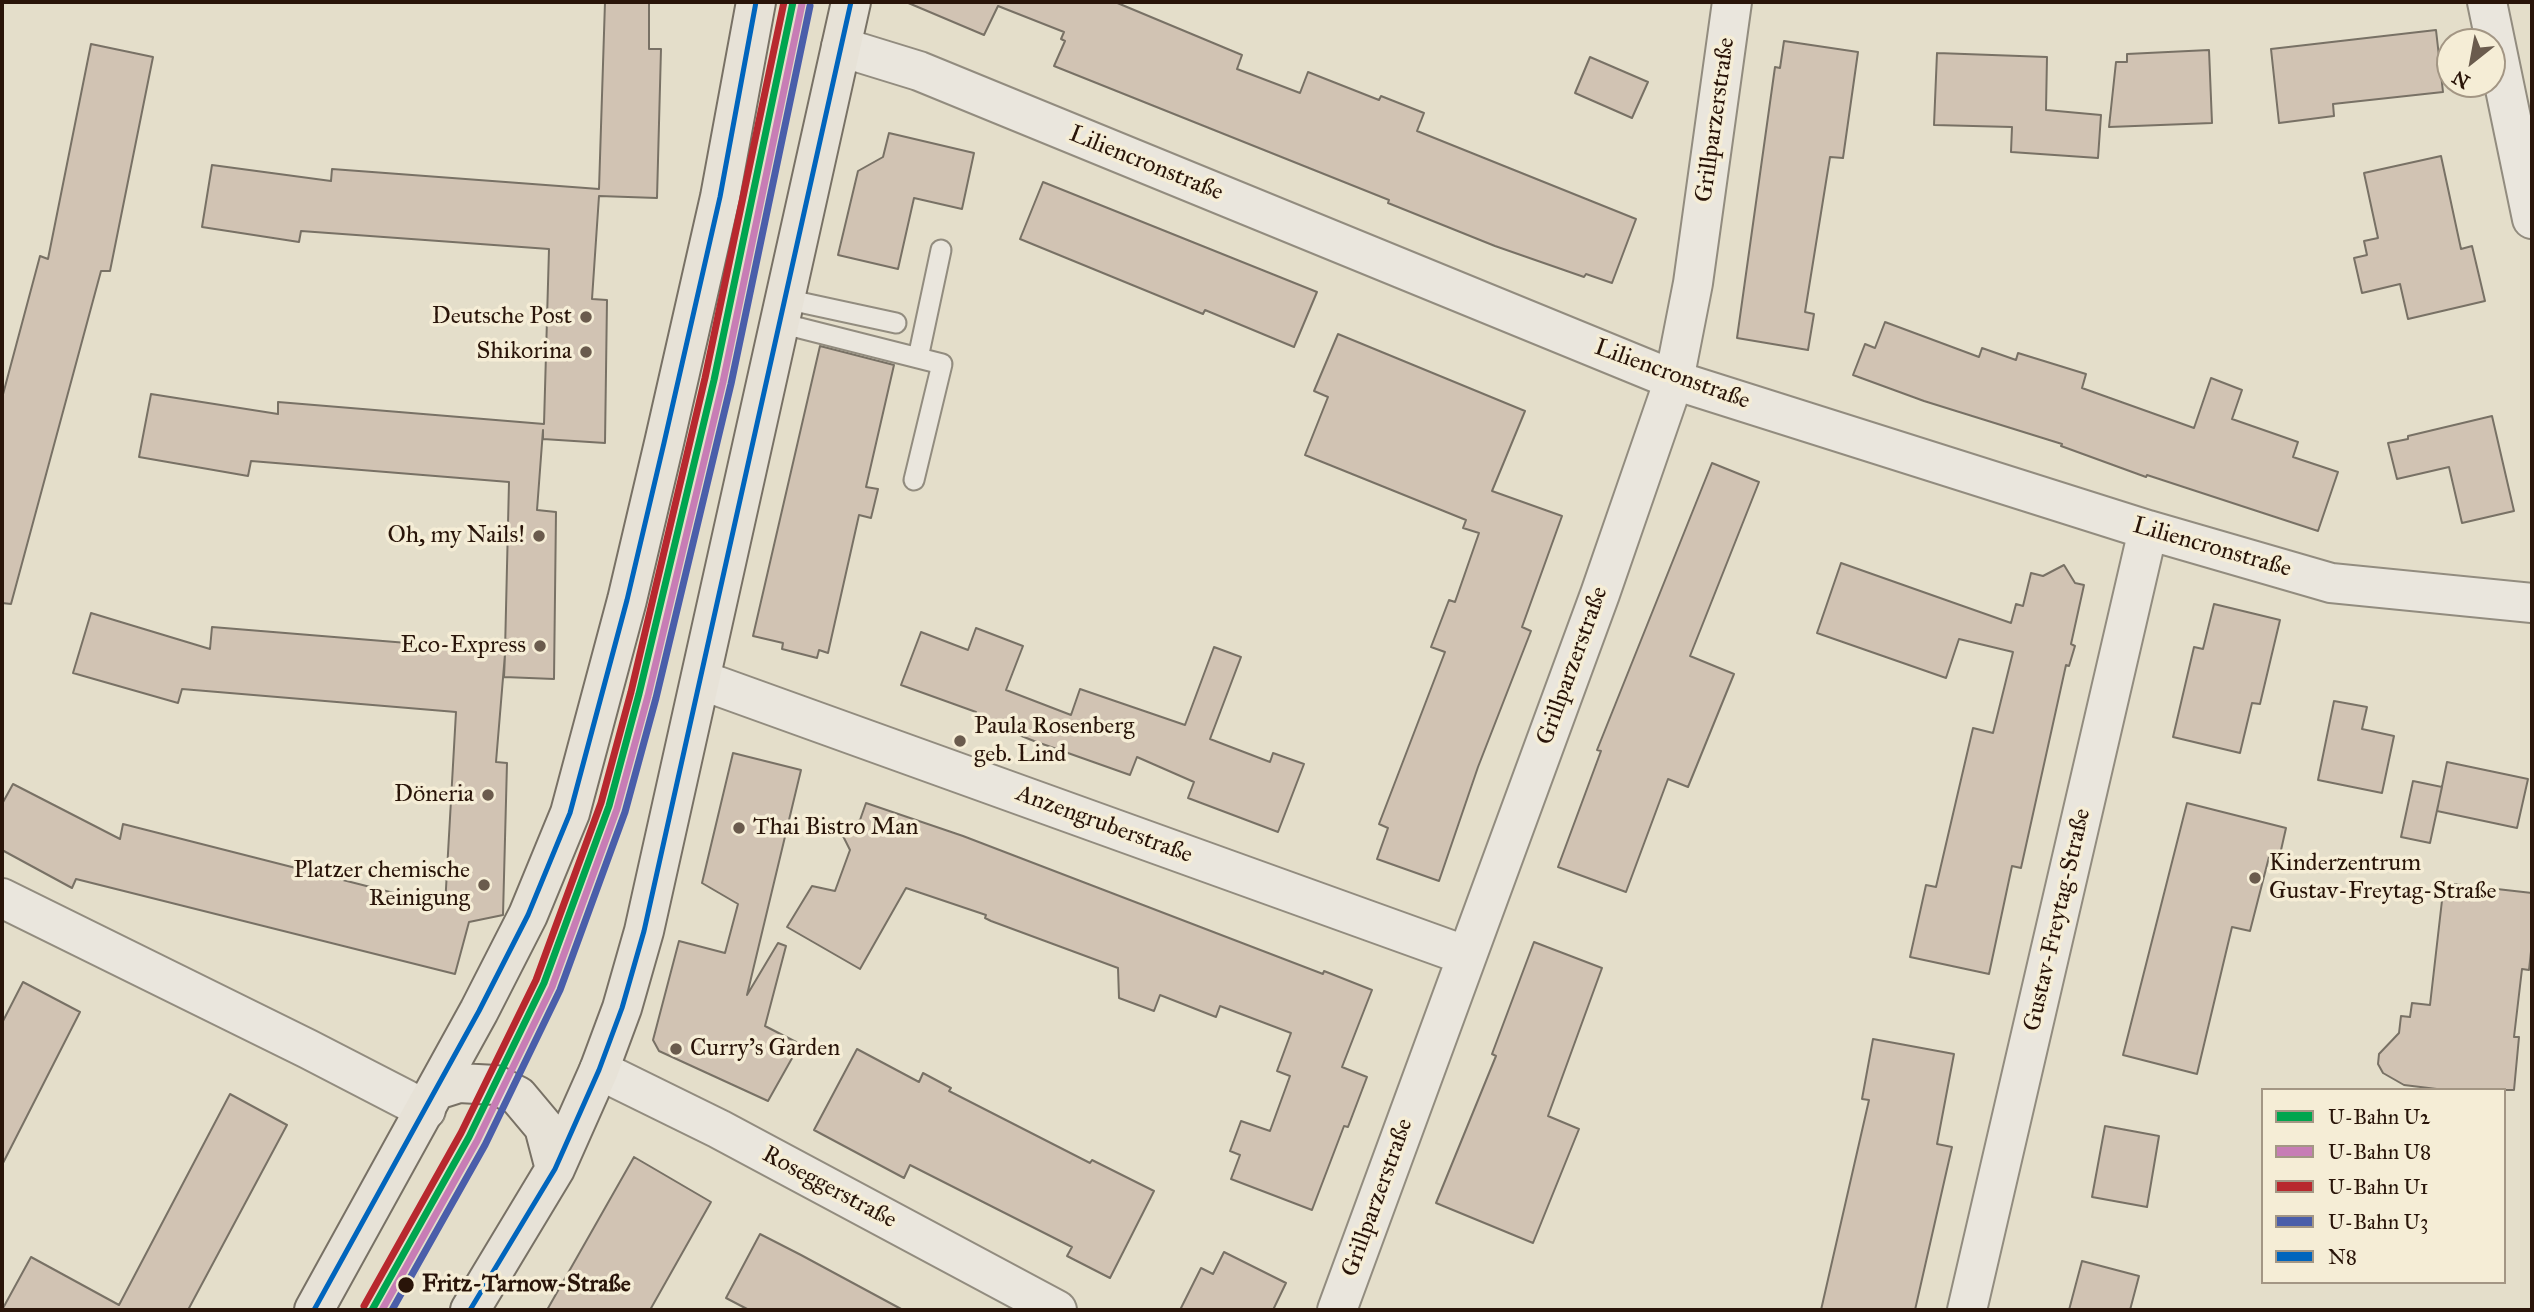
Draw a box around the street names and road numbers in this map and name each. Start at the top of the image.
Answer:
street label: Grillparzerstraße [1690,36,1742,204]
street label: Liliencronstraße [1065,120,1227,208]
street label: Liliencronstraße [1590,334,1754,416]
street label: Liliencronstraße [2130,512,2294,584]
street label: Grillparzerstraße [1531,583,1615,749]
street label: Anzengruberstraße [1012,780,1196,870]
street label: Gustav-Freytag-Straße [2018,806,2098,1034]
street label: Grillparzerstraße [1336,1115,1420,1281]
street label: Roseggerstraße [757,1141,901,1235]

